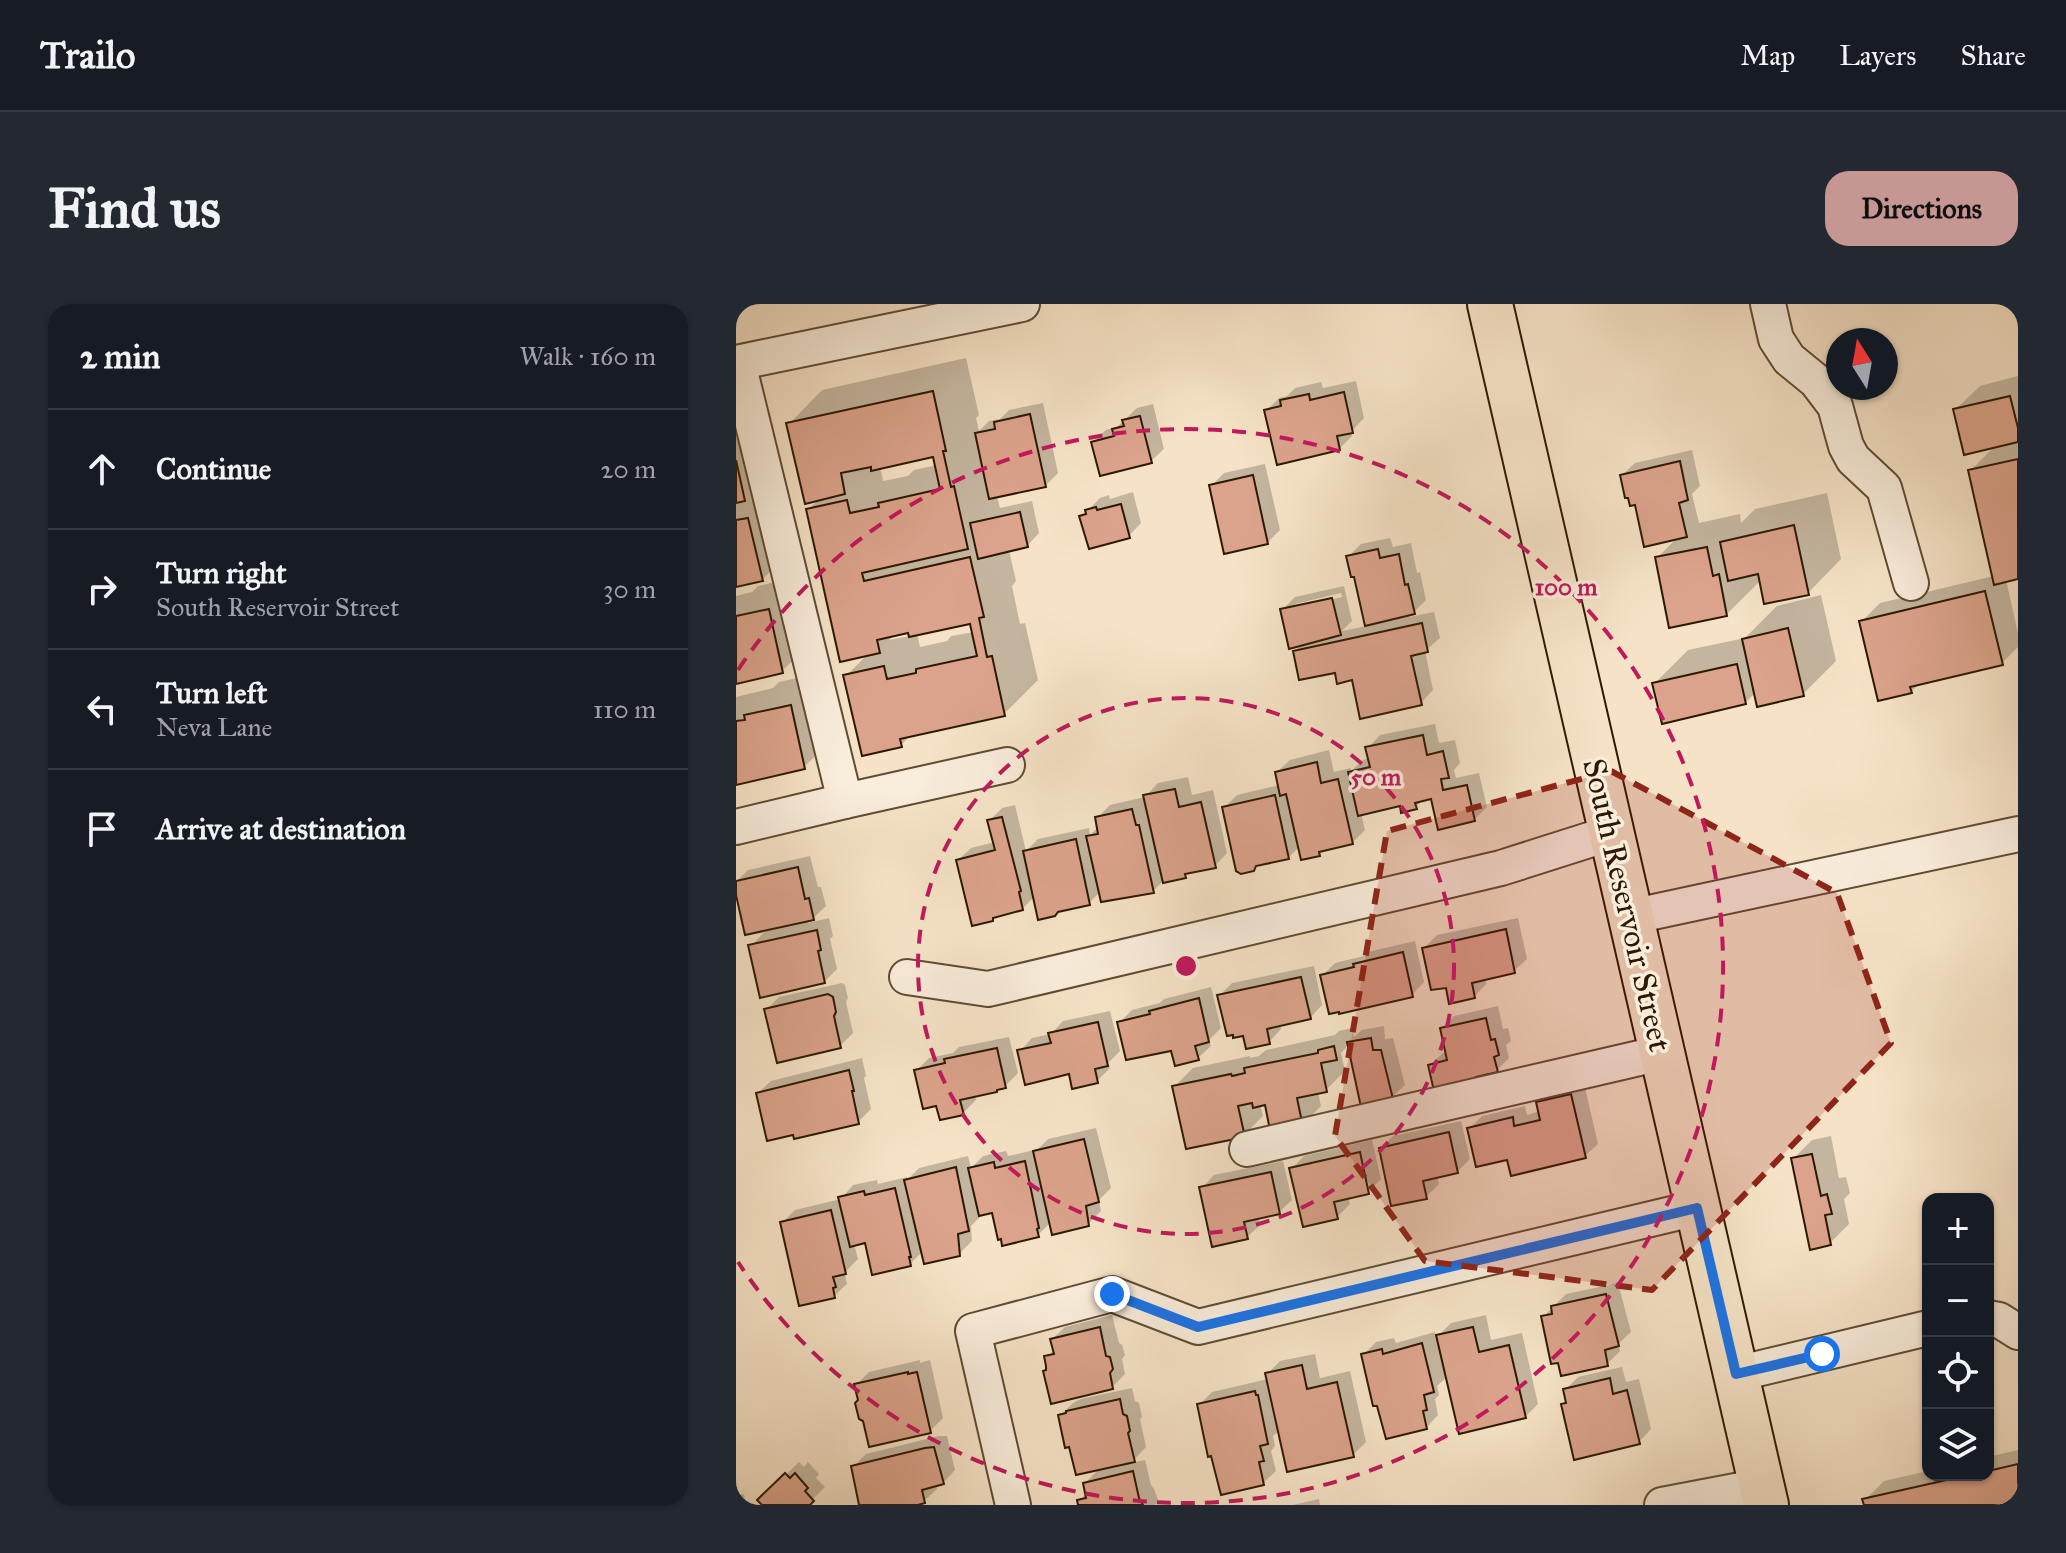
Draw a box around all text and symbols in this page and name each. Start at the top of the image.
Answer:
text: Trailo [40,32,135,78]
text: Map [1740,38,1795,73]
text: Layers [1839,38,1917,73]
text: Share [1961,38,2026,73]
button: Directions [1825,171,2018,246]
text: Find us [48,174,221,242]
north arrow [1826,328,1898,400]
text: 2 min [80,336,160,377]
text: Walk · 160 m [520,340,656,372]
icon: ahead [80,447,124,491]
text: Continue [156,451,271,487]
text: 20 m [601,453,656,485]
text: Turn right [156,555,287,591]
icon: right [80,567,124,611]
text: 100 m [1535,572,1598,602]
text: 30 m [603,573,656,605]
text: South Reservoir Street [156,591,399,623]
text: Turn left [156,675,267,711]
icon: left [80,687,124,731]
text: 110 m [593,693,656,725]
text: Neva Lane [156,711,272,743]
street label: South Reservoir Street [1574,755,1680,1055]
text: 50 m [1351,762,1402,792]
icon: arrive [80,807,124,851]
text: Arrive at destination [156,811,406,847]
centre of rings [1172,952,1200,980]
map controls [1922,1193,1994,1481]
button: + [1922,1193,1994,1265]
button: − [1922,1265,1994,1337]
route end [1094,1276,1130,1312]
route start [1804,1336,1840,1372]
button: locate [1922,1337,1994,1409]
button: layers [1922,1409,1994,1481]

